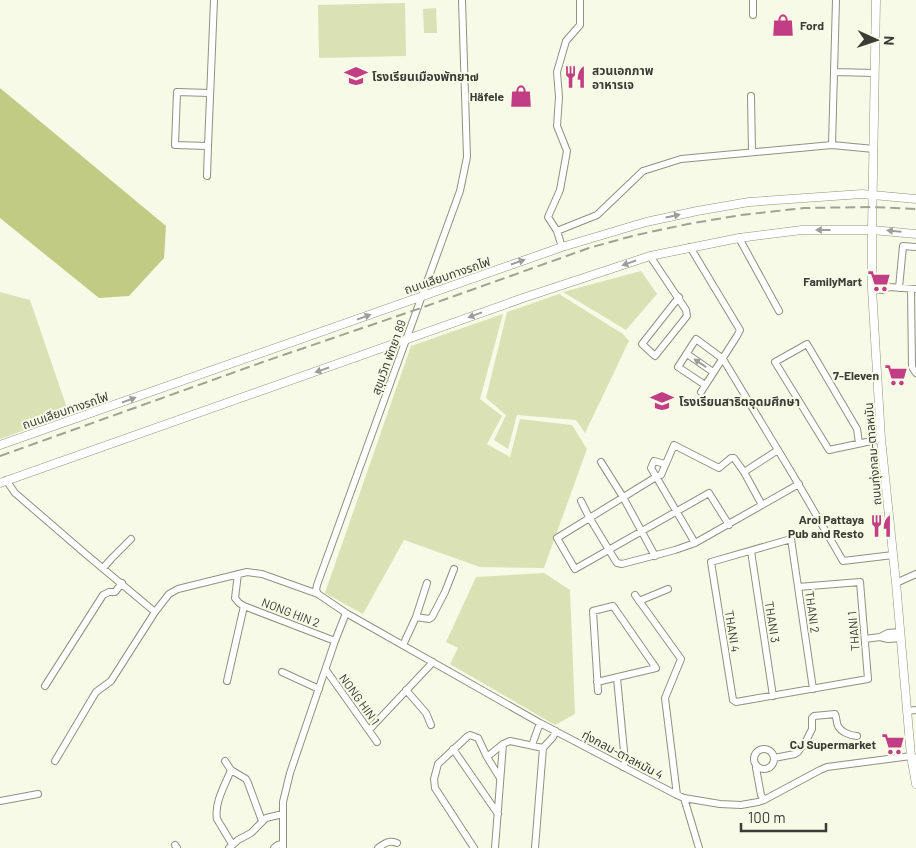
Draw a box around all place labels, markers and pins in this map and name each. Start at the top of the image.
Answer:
shop icon: Ford [770,12,796,38]
place label: Ford [800,18,824,32]
school or university icon: โรงเรียนเมืองพัทยา๗ [343,63,369,89]
place label: สวนเอกภาพ อาหารเจ [592,63,654,91]
restaurant icon: สวนเอกภาพ อาหารเจ [562,64,588,90]
place label: โรงเรียนเมืองพัทยา๗ [372,69,479,83]
shop icon: Häfele [508,83,534,109]
place label: Häfele [470,89,504,103]
supermarket icon: FamilyMart [866,268,892,294]
place label: FamilyMart [803,274,862,288]
supermarket icon: 7-Eleven [883,362,909,388]
place label: 7-Eleven [833,368,879,382]
school or university icon: โรงเรียนสาธิตอุดมศึกษา [649,388,675,414]
place label: โรงเรียนสาธิตอุดมศึกษา [679,394,800,409]
place label: Aroi Pattaya Pub and Resto [788,512,864,540]
restaurant icon: Aroi Pattaya Pub and Resto [868,513,894,539]
supermarket icon: CJ Supermarket [880,731,906,757]
place label: CJ Supermarket [790,737,876,751]

